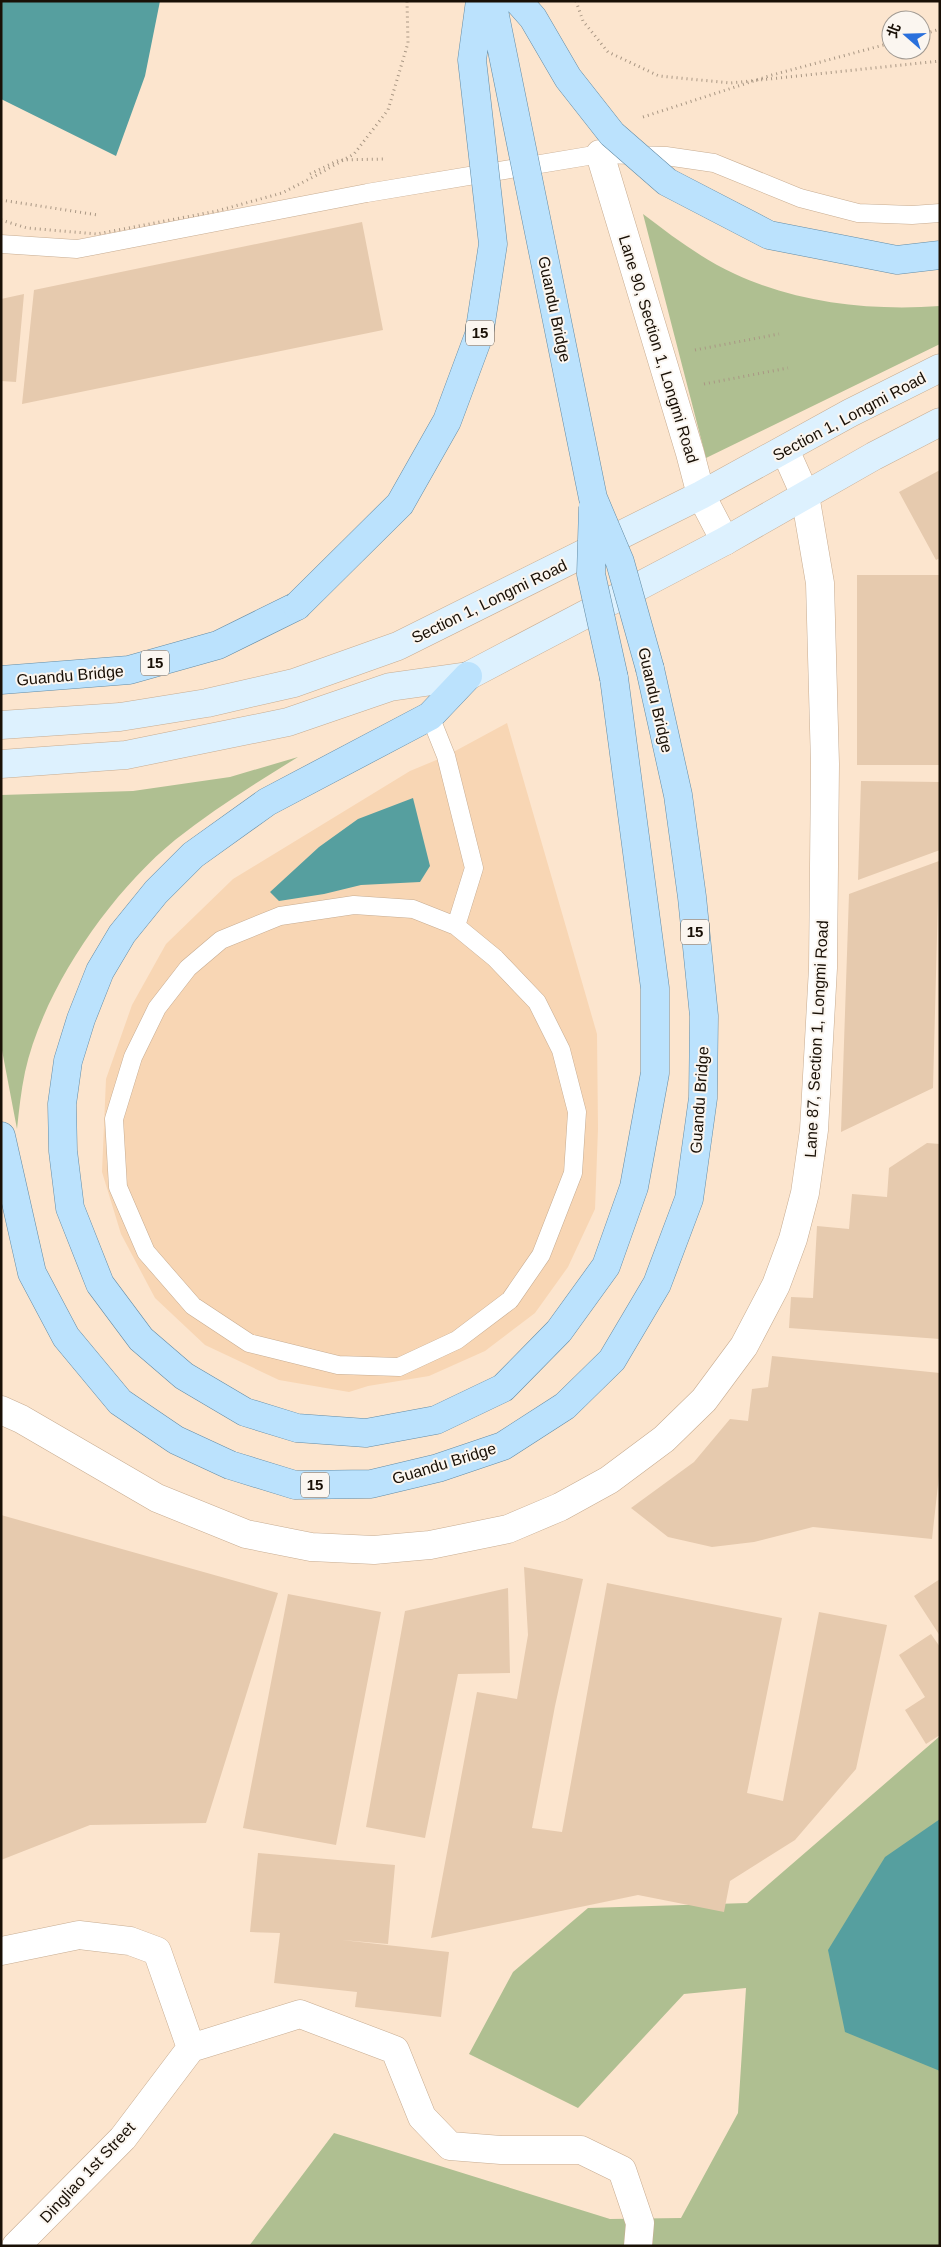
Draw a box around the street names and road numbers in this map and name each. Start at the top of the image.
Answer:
street label: Lane 90, Section 1, Longmi Road [616,233,701,465]
street label: Guandu Bridge [535,255,574,364]
road number: 15 [466,320,494,346]
street label: Section 1, Longmi Road [770,369,929,464]
street label: Section 1, Longmi Road [409,556,570,647]
street label: Guandu Bridge [635,646,676,755]
road number: 15 [141,650,169,676]
street label: Guandu Bridge [16,662,124,689]
road number: 15 [681,920,709,944]
street label: Lane 87, Section 1, Longmi Road [802,920,831,1158]
street label: Guandu Bridge [687,1046,712,1154]
street label: Guandu Bridge [390,1440,498,1487]
road number: 15 [301,1472,329,1498]
street label: Dingliao 1st Street [37,2118,139,2226]

